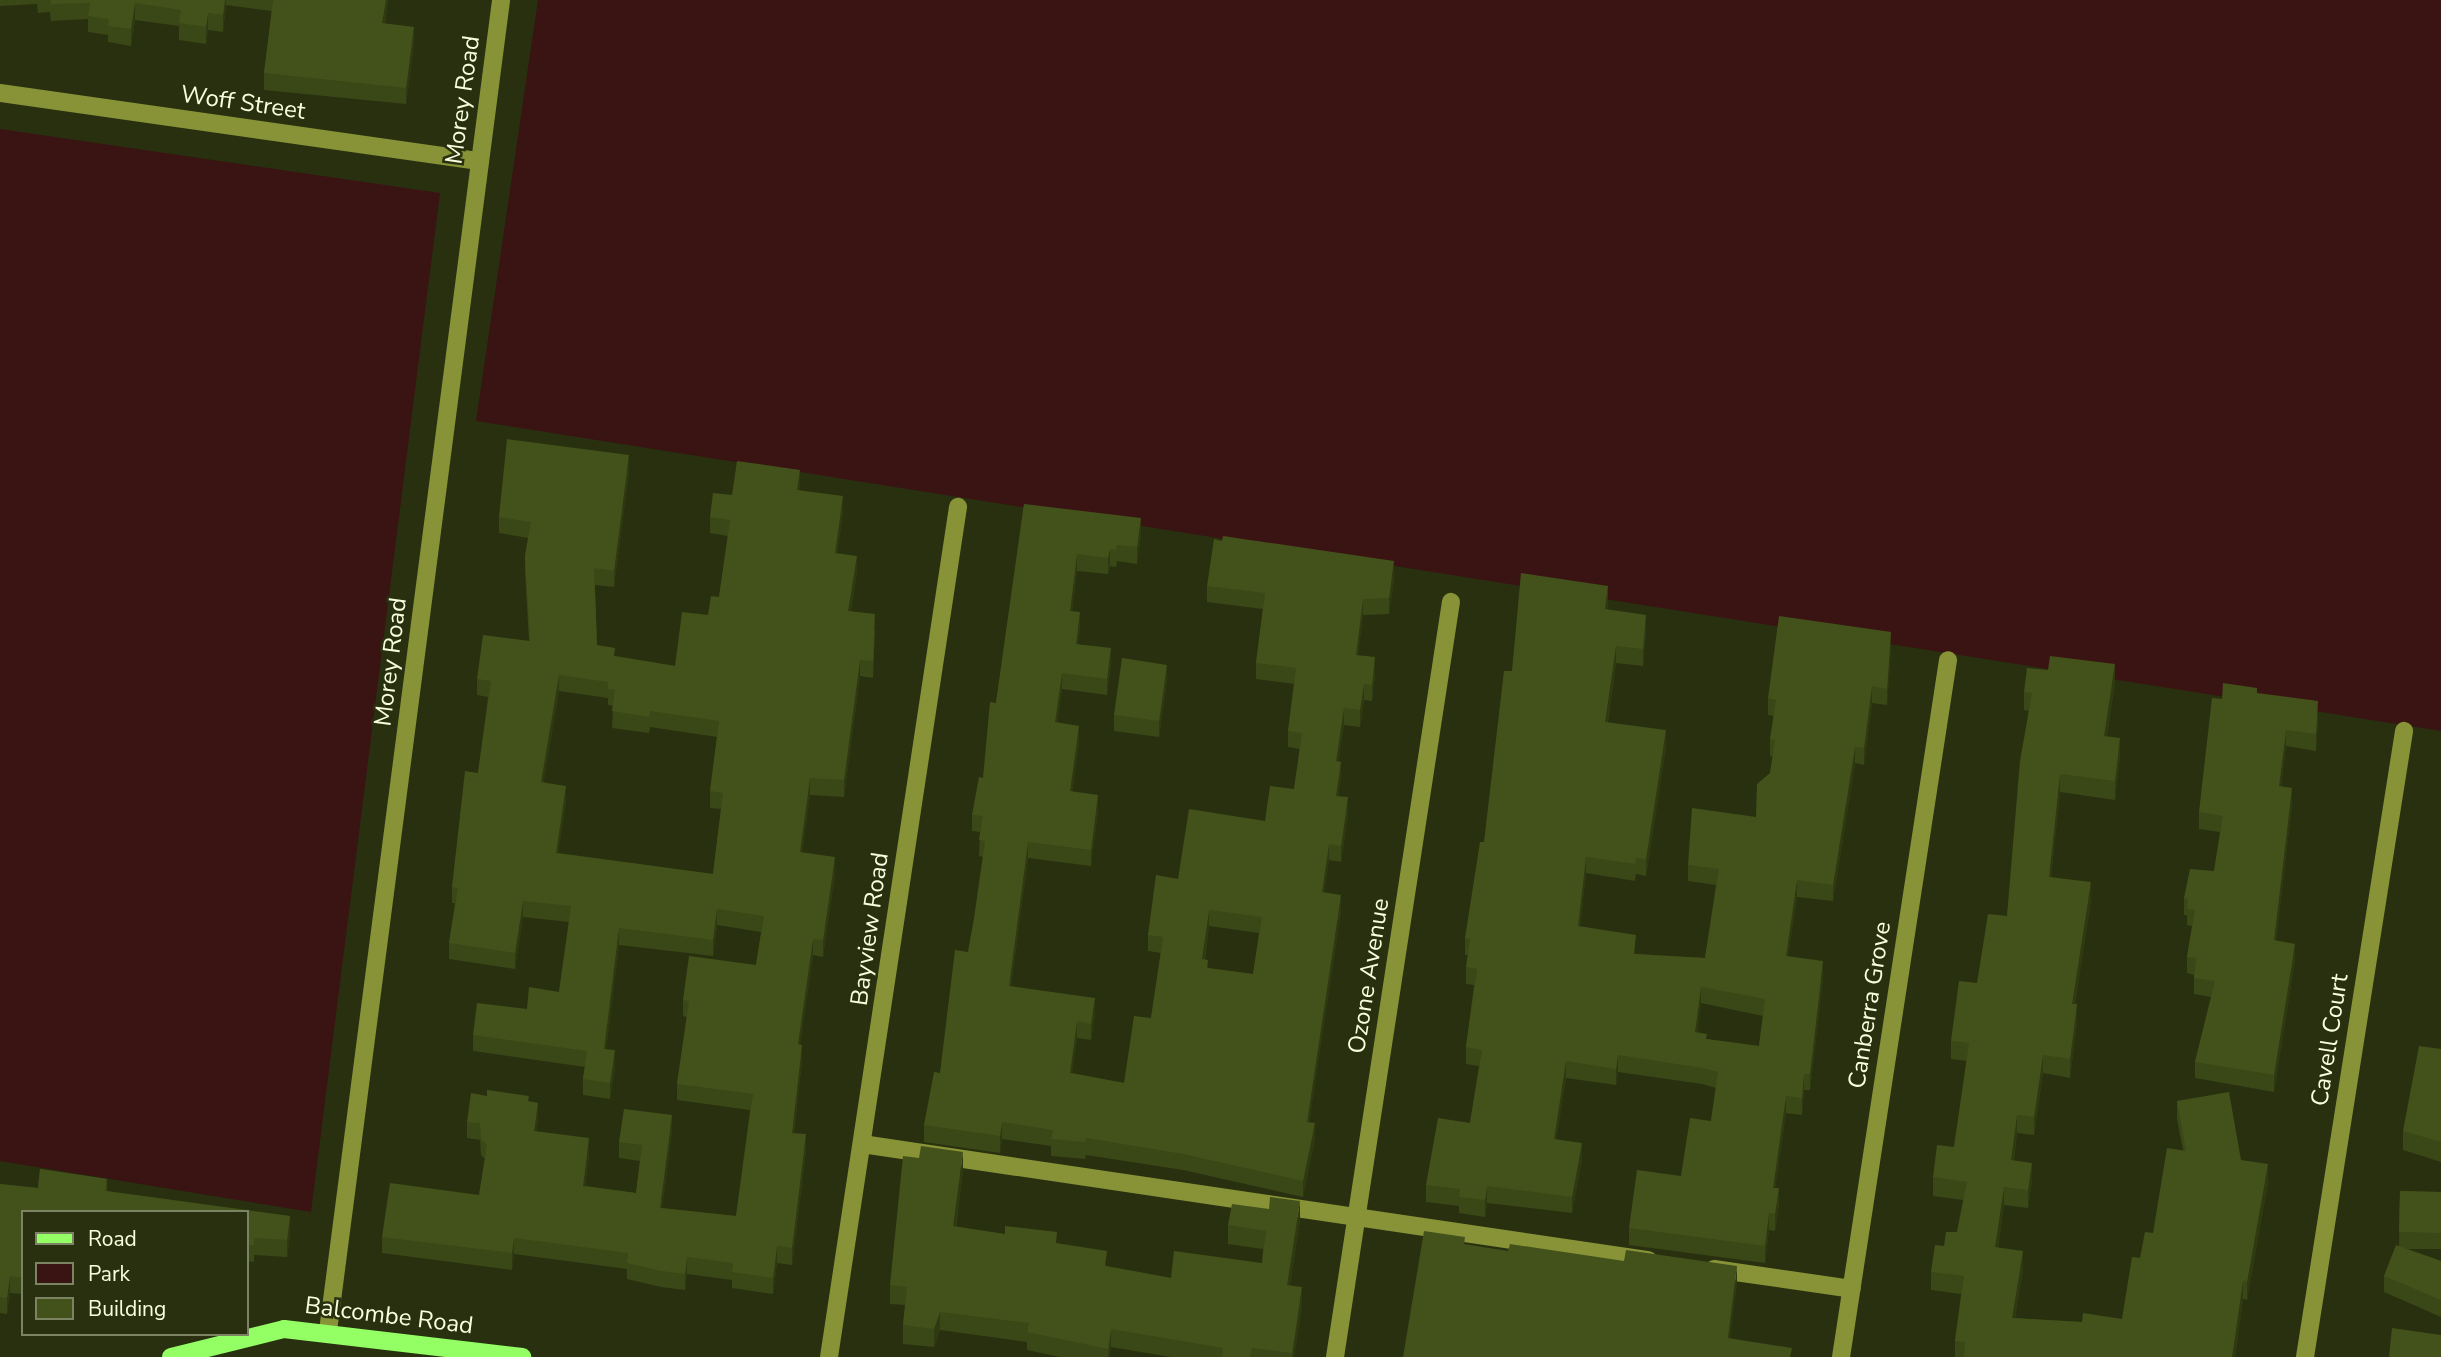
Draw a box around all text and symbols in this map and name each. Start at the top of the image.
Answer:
street label: Morey Road [440,34,486,166]
street label: Woff Street [179,80,307,126]
street label: Morey Road [369,596,413,728]
street label: Bayview Road [845,851,895,1007]
street label: Ozone Avenue [1343,896,1395,1056]
street label: Canberra Grove [1843,919,1897,1091]
street label: Cavell Court [2305,972,2355,1108]
legend [21,1210,248,1336]
text: Road [88,1225,137,1253]
text: Park [88,1260,130,1288]
street label: Balcombe Road [303,1291,475,1341]
text: Building [88,1295,166,1323]

